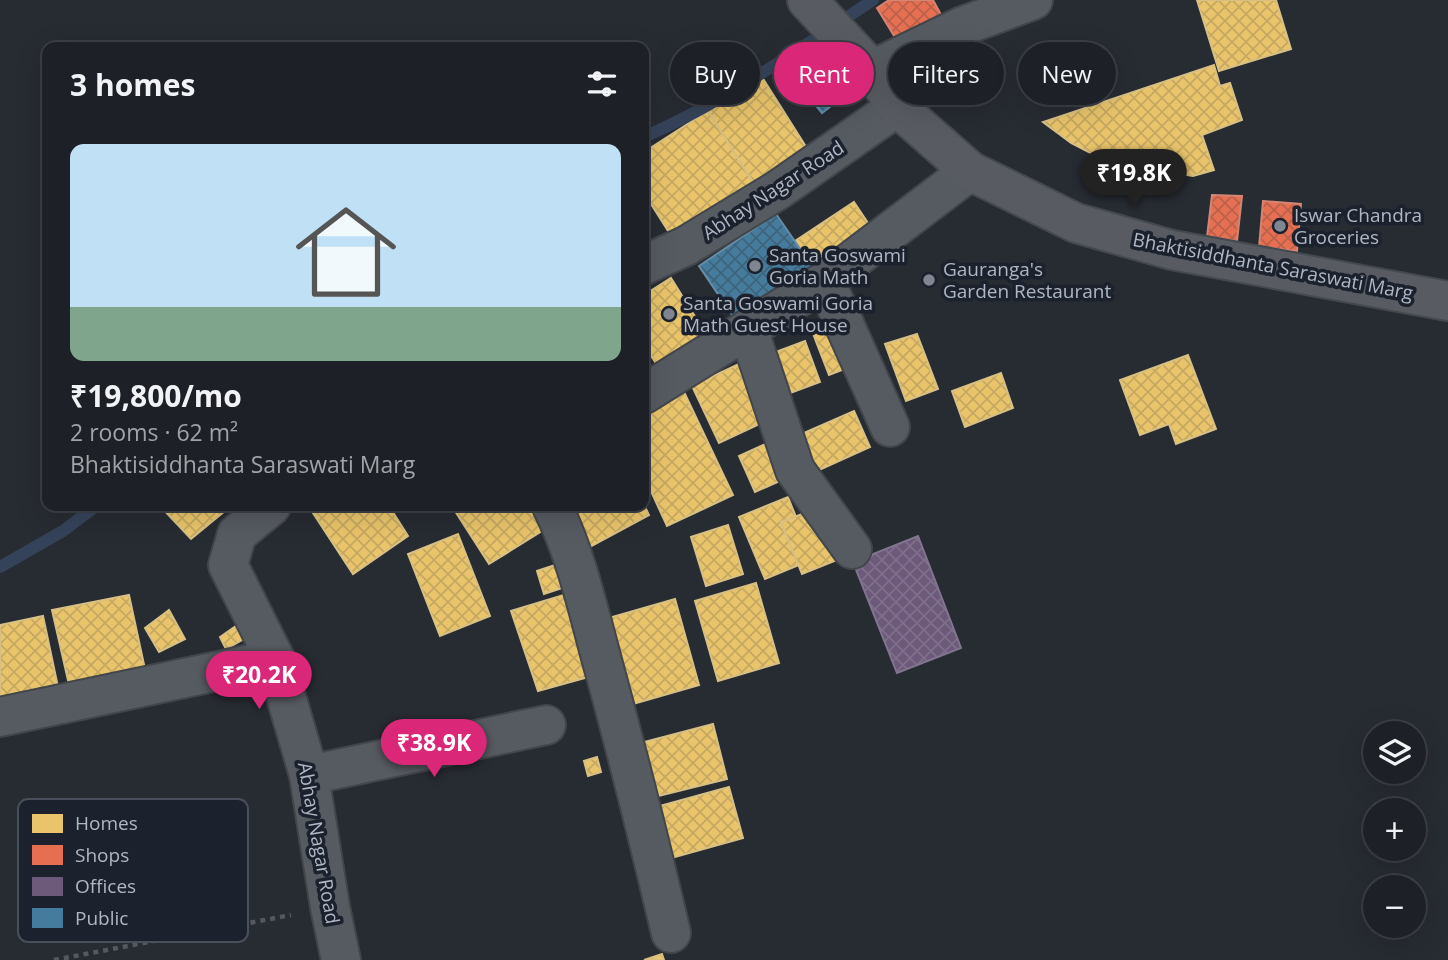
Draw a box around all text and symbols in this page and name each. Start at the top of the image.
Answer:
chip: Buy [670,42,760,105]
chip: Rent [774,42,874,105]
chip: Filters [888,42,1004,105]
chip: New [1018,42,1116,105]
text: 3 homes [70,64,195,105]
icon: filters [583,65,621,103]
street label: Abhay Nagar Road [697,134,849,246]
pin: ₹19.8K [1077,150,1191,209]
text: ₹19.8K [1097,156,1171,188]
icon: home [283,189,409,315]
place label: Iswar Chandra Groceries [1294,202,1422,250]
marker: Iswar Chandra Groceries [1272,218,1288,234]
street label: Bhaktisiddhanta Saraswati Marg [1131,226,1415,306]
place label: Santa Goswami Goria Math [769,242,906,290]
place label: Gauranga's Garden Restaurant [943,256,1111,304]
marker: Santa Goswami Goria Math [747,258,763,274]
marker: Gauranga's Garden Restaurant [921,272,937,288]
place label: Santa Goswami Goria Math Guest House [683,290,873,338]
marker: Santa Goswami Goria Math Guest House [661,306,677,322]
text: ₹19,800/mo [70,375,242,416]
text: 2 rooms · 62 m² [70,416,238,448]
text: Bhaktisiddhanta Saraswati Marg [70,448,415,480]
pin: ₹20.2K [202,652,316,711]
text: ₹20.2K [222,658,296,690]
pin: ₹38.9K [377,720,491,779]
map controls [1363,721,1426,938]
button: layers [1363,721,1426,784]
text: ₹38.9K [397,726,471,758]
street label: Abhay Nagar Road [292,760,346,926]
button: + [1363,798,1426,861]
legend [18,799,248,942]
text: Homes [75,810,138,836]
text: Shops [75,842,129,868]
text: Offices [75,873,136,899]
button: − [1363,875,1426,938]
text: Public [75,905,128,931]

